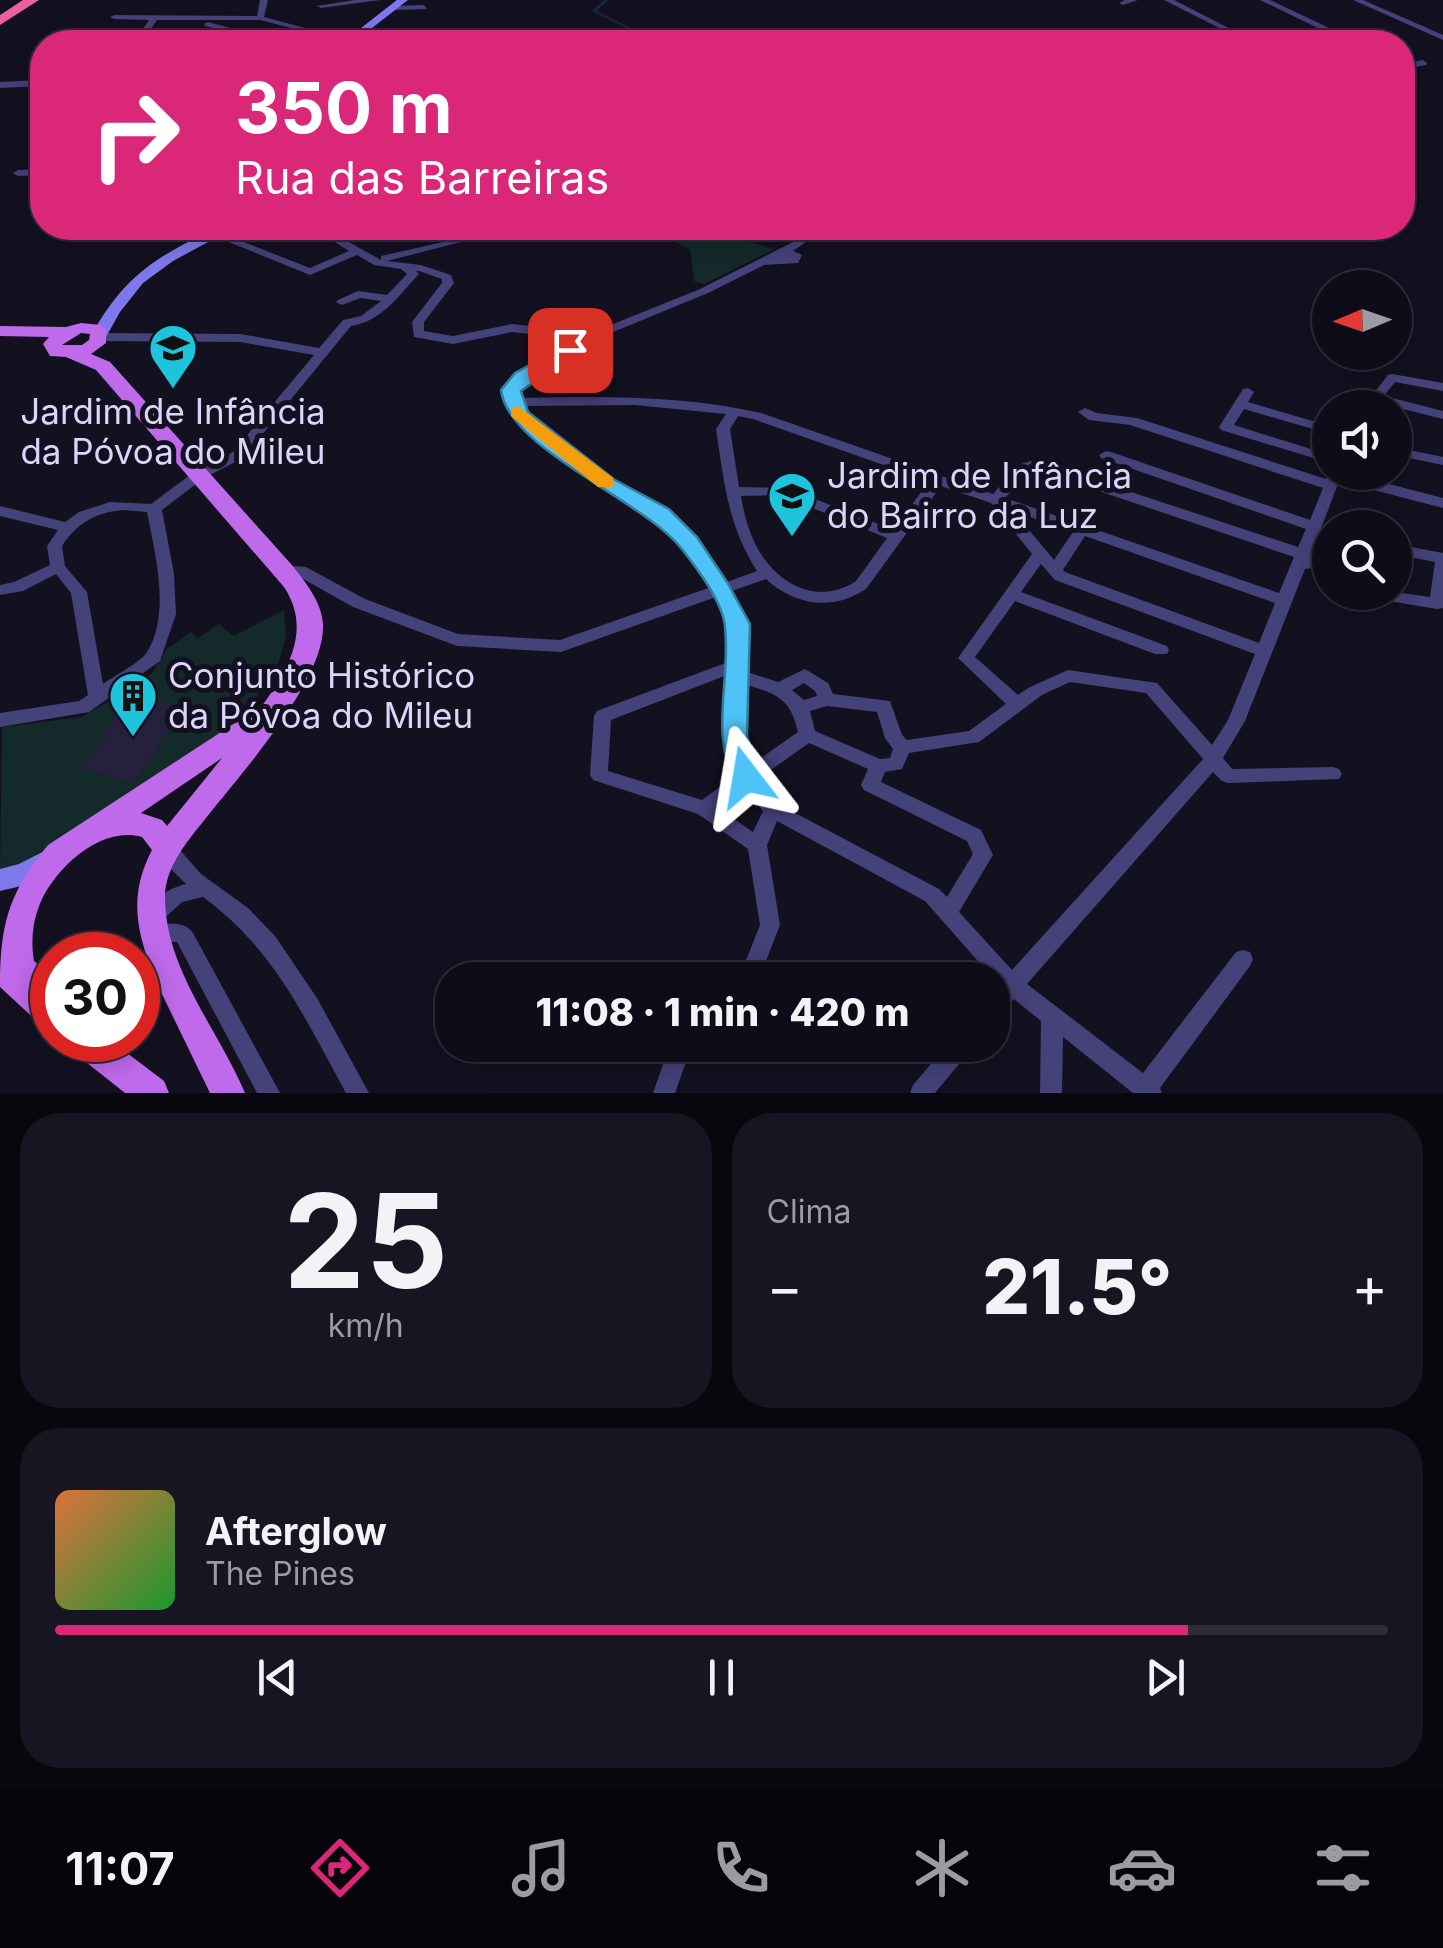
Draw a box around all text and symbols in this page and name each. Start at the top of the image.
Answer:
text: 350 m [235,65,453,150]
icon: right [70,70,200,200]
text: Rua das Barreiras [235,150,609,205]
north arrow [1312,270,1412,370]
map controls [1312,270,1412,610]
pin [528,308,613,393]
school or university icon: Jardim de Infância da Póvoa do Mileu [147,322,199,390]
icon: arrive [543,323,598,378]
place label: Jardim de Infância da Póvoa do Mileu [20,390,326,472]
button: sound [1312,390,1412,490]
place label: Jardim de Infância do Bairro da Luz [827,454,1132,536]
school or university icon: Jardim de Infância do Bairro da Luz [766,470,818,538]
button: search [1312,510,1412,610]
place label: Conjunto Histórico da Póvoa do Mileu [168,654,475,736]
building icon: Conjunto Histórico da Póvoa do Mileu [107,670,159,738]
position arrow [694,725,798,829]
speed limit sign: 30 [30,932,160,1062]
text: 11:08 · 1 min · 420 m [536,989,909,1035]
text: 25 [283,1162,448,1319]
text: Clima [767,1192,851,1231]
text: 21.5° [982,1241,1172,1332]
text: − [767,1254,803,1320]
text: + [1352,1254,1388,1320]
text: km/h [328,1306,404,1345]
text: Afterglow [205,1508,387,1554]
text: The Pines [205,1554,355,1593]
icon: previous [250,1650,305,1705]
icon: pause [694,1650,749,1705]
icon: next [1138,1650,1193,1705]
icon: directions [305,1833,375,1903]
icon: music [506,1833,576,1903]
icon: phone [706,1833,776,1903]
icon: climate [907,1833,977,1903]
icon: car [1107,1833,1177,1903]
icon: filters [1308,1833,1378,1903]
text: 11:07 [65,1841,175,1896]

